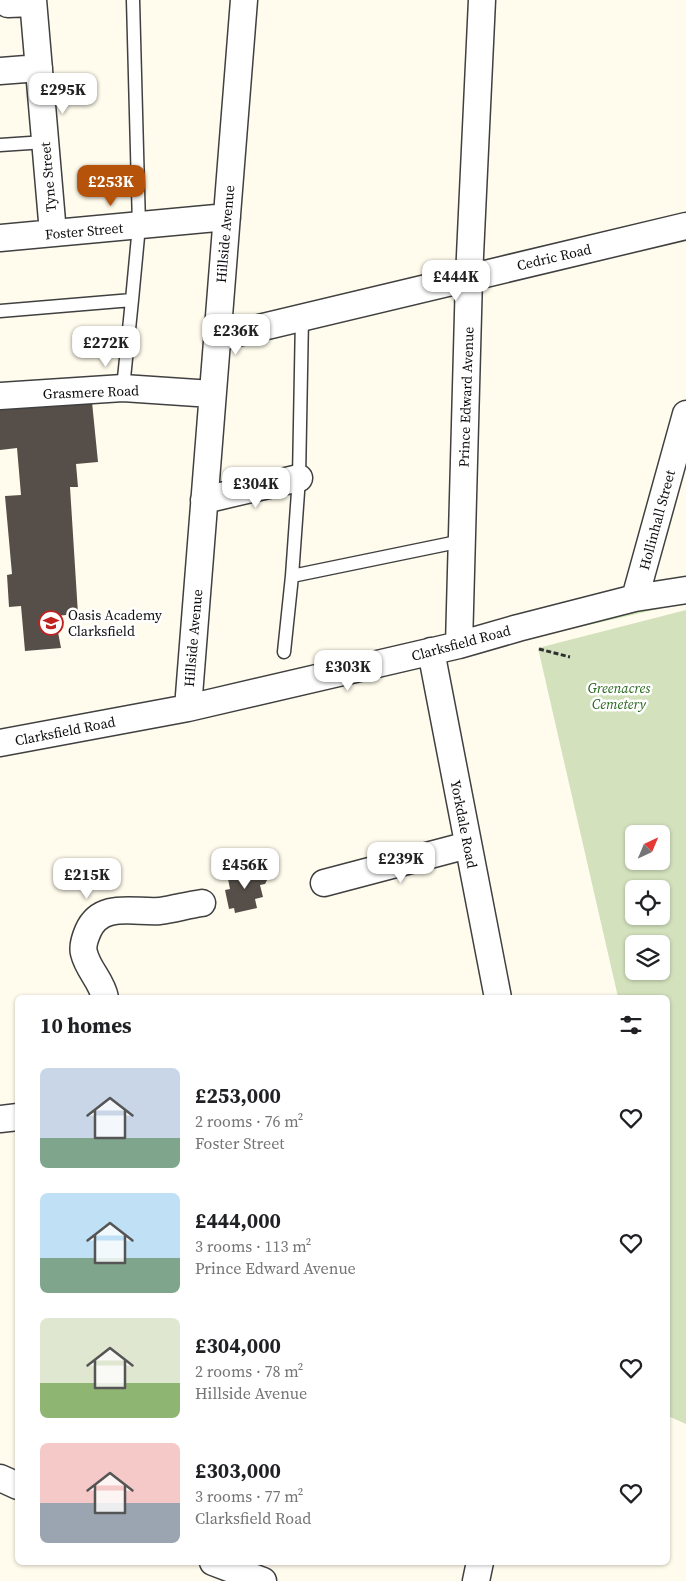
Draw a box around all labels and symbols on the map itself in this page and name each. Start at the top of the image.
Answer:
pin: £295K [28,72,98,115]
street label: Tyne Street [35,141,61,213]
pin: £253K [76,164,146,207]
street label: Hillside Avenue [211,184,239,284]
street label: Foster Street [44,218,124,244]
street label: Cedric Road [515,239,593,275]
pin: £444K [421,260,491,302]
pin: £236K [201,314,271,356]
pin: £272K [71,326,141,368]
street label: Prince Edward Avenue [454,326,478,468]
street label: Grasmere Road [43,380,139,404]
pin: £304K [221,466,291,509]
street label: Hollinhall Street [634,467,680,572]
street label: Hillside Avenue [179,588,207,688]
place label: Oasis Academy Clarksfield [68,605,163,641]
school or university icon: Oasis Academy Clarksfield [38,610,64,636]
street label: Clarksfield Road [409,620,513,666]
pin: £303K [313,650,383,692]
park label: Greenacres Cemetery [588,678,651,714]
street label: Clarksfield Road [13,711,117,751]
street label: Yorkdale Road [446,778,482,870]
north arrow [625,825,670,870]
pin: £239K [366,842,436,884]
pin: £456K [210,848,280,890]
pin: £215K [52,858,122,900]

